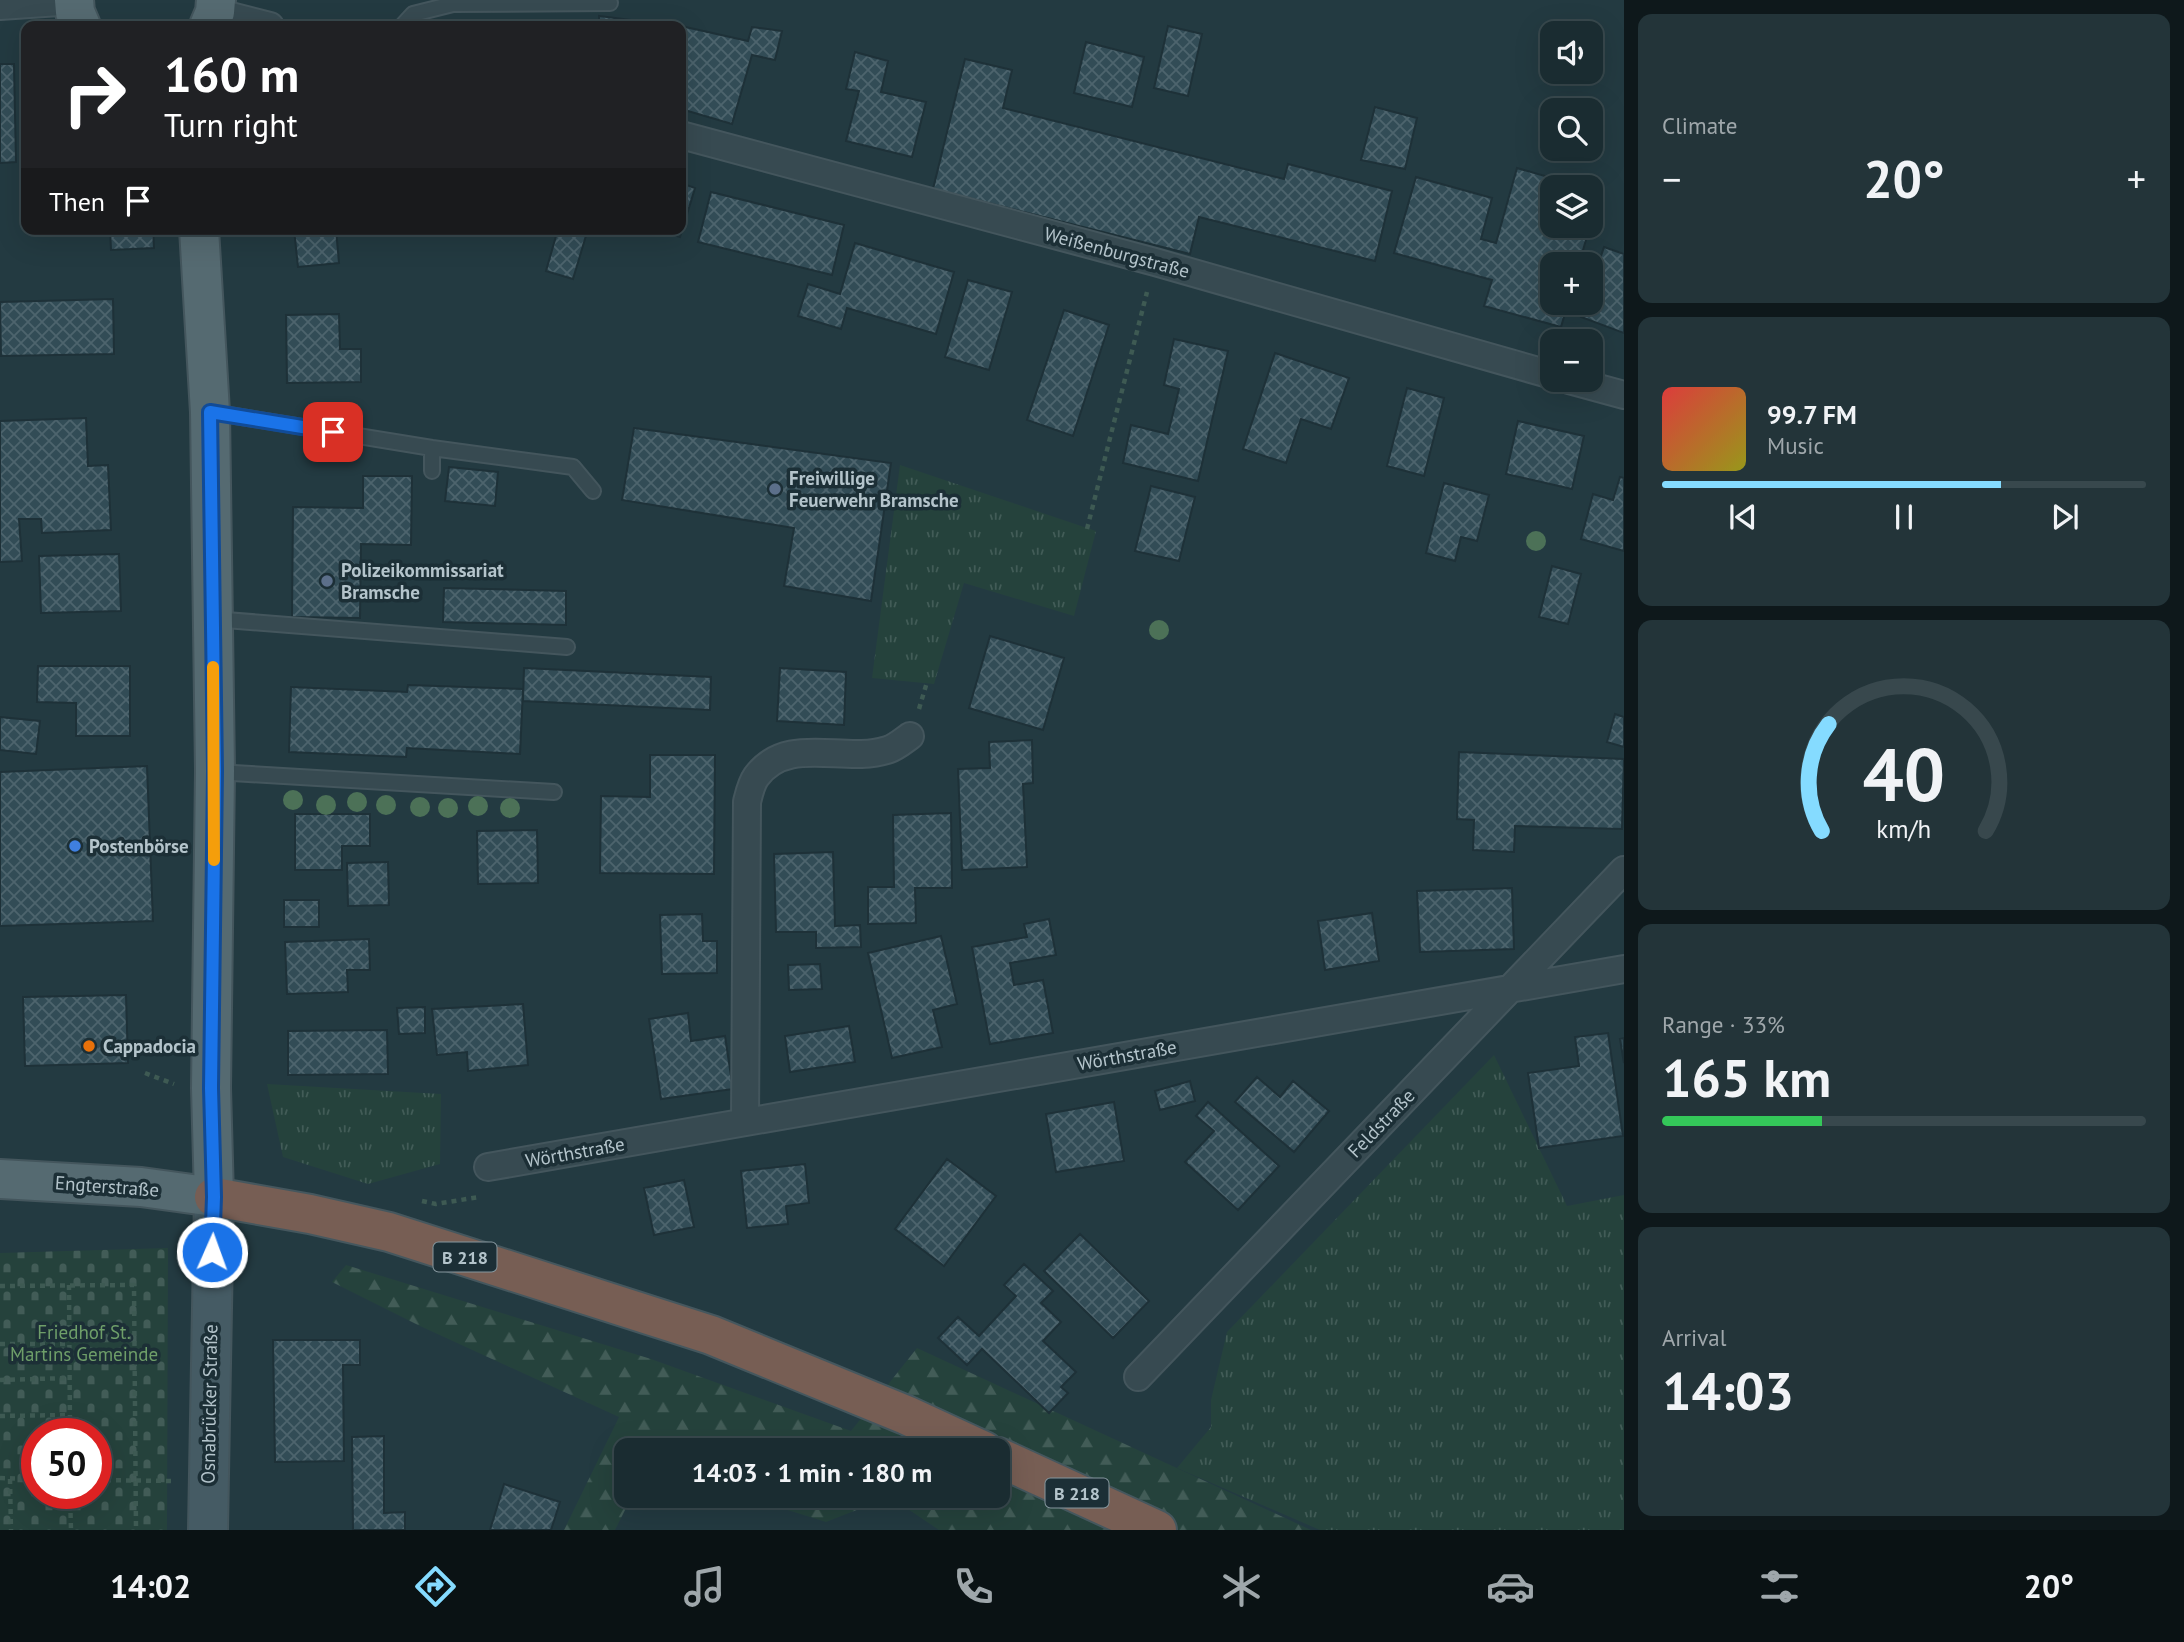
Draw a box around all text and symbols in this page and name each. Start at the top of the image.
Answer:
map controls [1540,21,1603,392]
button: sound [1540,21,1603,84]
text: 160 m [164,42,299,106]
icon: right [49,49,140,140]
button: search [1540,98,1603,161]
text: Turn right [164,104,298,146]
text: Climate [1662,111,1737,140]
text: 20° [1863,145,1945,212]
text: − [1662,154,1681,203]
text: + [2127,154,2146,203]
button: layers [1540,175,1603,238]
icon: arrive [119,182,157,220]
text: Then [49,185,105,218]
street label: Weißenburgstraße [1042,221,1192,283]
button: + [1540,252,1603,315]
button: − [1540,329,1603,392]
text: 99.7 FM [1767,398,1857,431]
pin [303,402,363,462]
icon: arrive [314,413,352,451]
text: Music [1767,431,1824,460]
place label: Freiwillige Feuerwehr Bramsche [789,466,959,512]
marker: Freiwillige Feuerwehr Bramsche [767,481,783,497]
icon: previous [1724,498,1762,536]
icon: pause [1885,498,1923,536]
icon: next [2046,498,2084,536]
place label: Polizeikommissariat Bramsche [341,558,504,604]
marker: Polizeikommissariat Bramsche [319,573,335,589]
text: 40 [1863,727,1945,821]
text: km/h [1877,813,1931,845]
place label: Postenbörse [89,834,189,858]
marker: Postenbörse [67,838,83,854]
text: Range · 33% [1662,1010,1785,1039]
place label: Cappadocia [103,1034,196,1058]
street label: Wörthstraße [1076,1034,1178,1076]
marker: Cappadocia [81,1038,97,1054]
text: 165 km [1662,1044,1831,1111]
street label: Feldstraße [1342,1084,1420,1162]
street label: Wörthstraße [524,1131,626,1173]
street label: Engterstraße [54,1170,160,1202]
position arrow [175,1215,249,1289]
road number: B 218 [434,1242,496,1272]
park label: Friedhof St. Martins Gemeinde [10,1320,158,1366]
text: Arrival [1662,1323,1726,1352]
street label: Osnabrücker Straße [196,1324,222,1484]
text: 14:03 [1662,1357,1794,1424]
speed limit sign: 50 [21,1418,112,1509]
text: 14:03 · 1 min · 180 m [692,1456,932,1489]
road number: B 218 [1046,1478,1108,1508]
icon: directions [411,1562,460,1611]
icon: music [680,1562,729,1611]
icon: phone [949,1562,998,1611]
icon: climate [1217,1562,1266,1611]
icon: car [1486,1562,1535,1611]
icon: filters [1755,1562,1804,1611]
text: 14:02 [110,1565,191,1607]
text: 20° [2024,1565,2074,1607]

